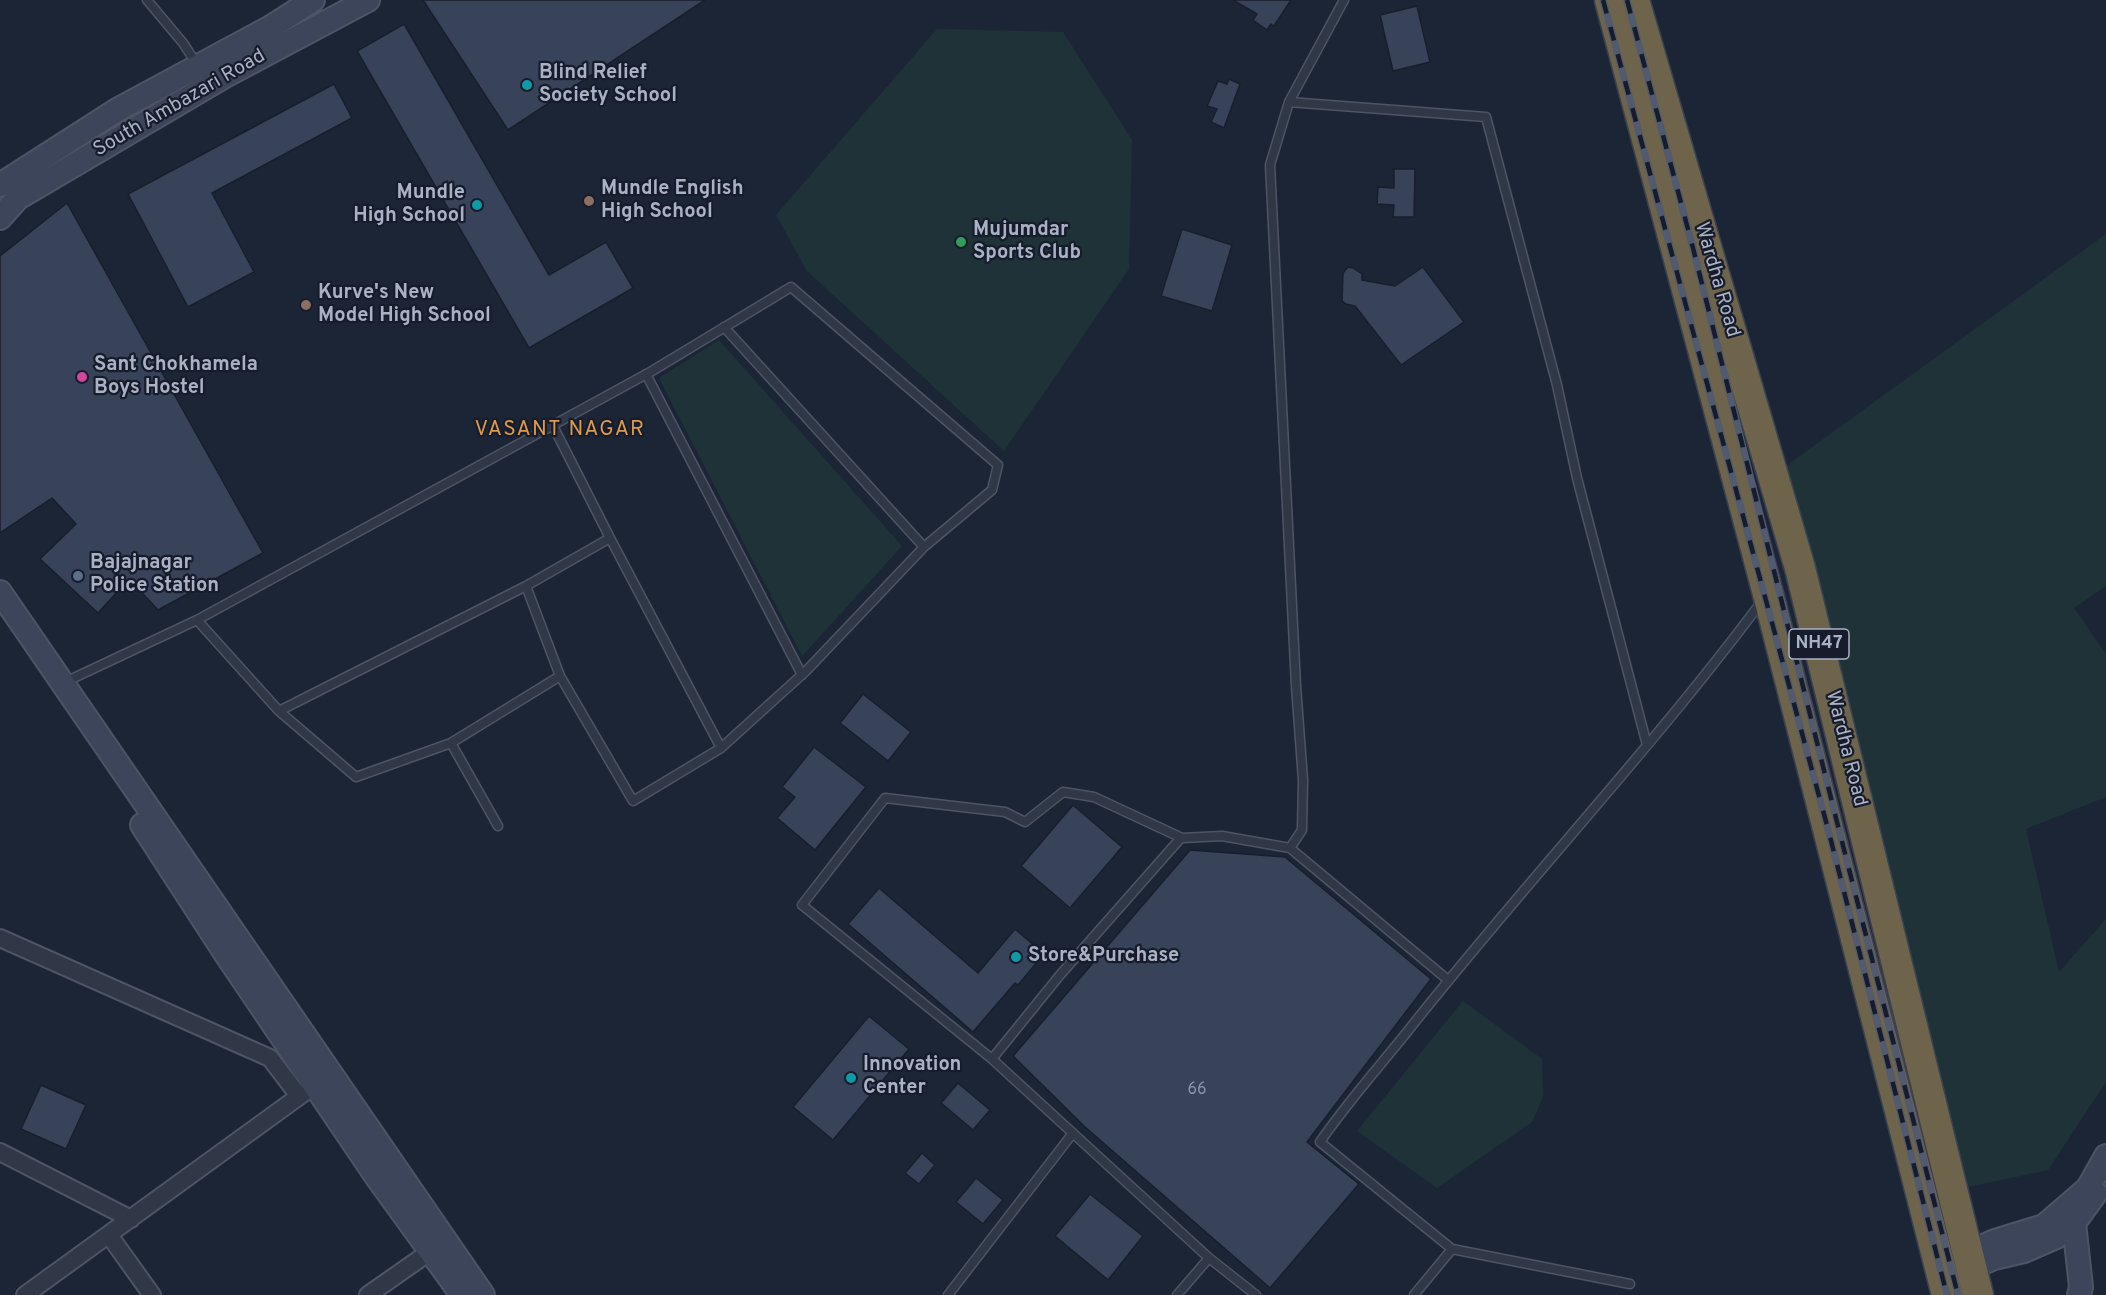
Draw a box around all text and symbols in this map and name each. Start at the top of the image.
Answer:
street label: South Ambazari Road [90,45,270,163]
place label: Blind Relief Society School [539,62,677,109]
marker: Blind Relief Society School [520,78,534,92]
place label: Mundle English High School [601,178,744,225]
place label: Mundle High School [353,182,465,229]
marker: Mundle English High School [582,194,596,208]
marker: Mundle High School [470,198,484,212]
place label: Mujumdar Sports Club [973,219,1081,266]
street label: Wardha Road [1688,220,1744,340]
marker: Mujumdar Sports Club [954,235,968,249]
place label: Kurve's New Model High School [318,282,491,329]
marker: Kurve's New Model High School [299,298,313,312]
place label: Sant Chokhamela Boys Hostel [94,354,258,401]
marker: Sant Chokhamela Boys Hostel [75,370,89,384]
district label: VASANT NAGAR [475,418,645,444]
place label: Bajajnagar Police Station [90,552,219,599]
marker: Bajajnagar Police Station [71,569,85,583]
road number: NH47 [1789,629,1849,659]
street label: Wardha Road [1819,689,1871,809]
place label: Store&Purchase [1028,945,1179,969]
marker: Store&Purchase [1009,950,1023,964]
place label: Innovation Center [863,1054,961,1101]
marker: Innovation Center [844,1071,858,1085]
house number: 66 [1187,1081,1207,1101]

